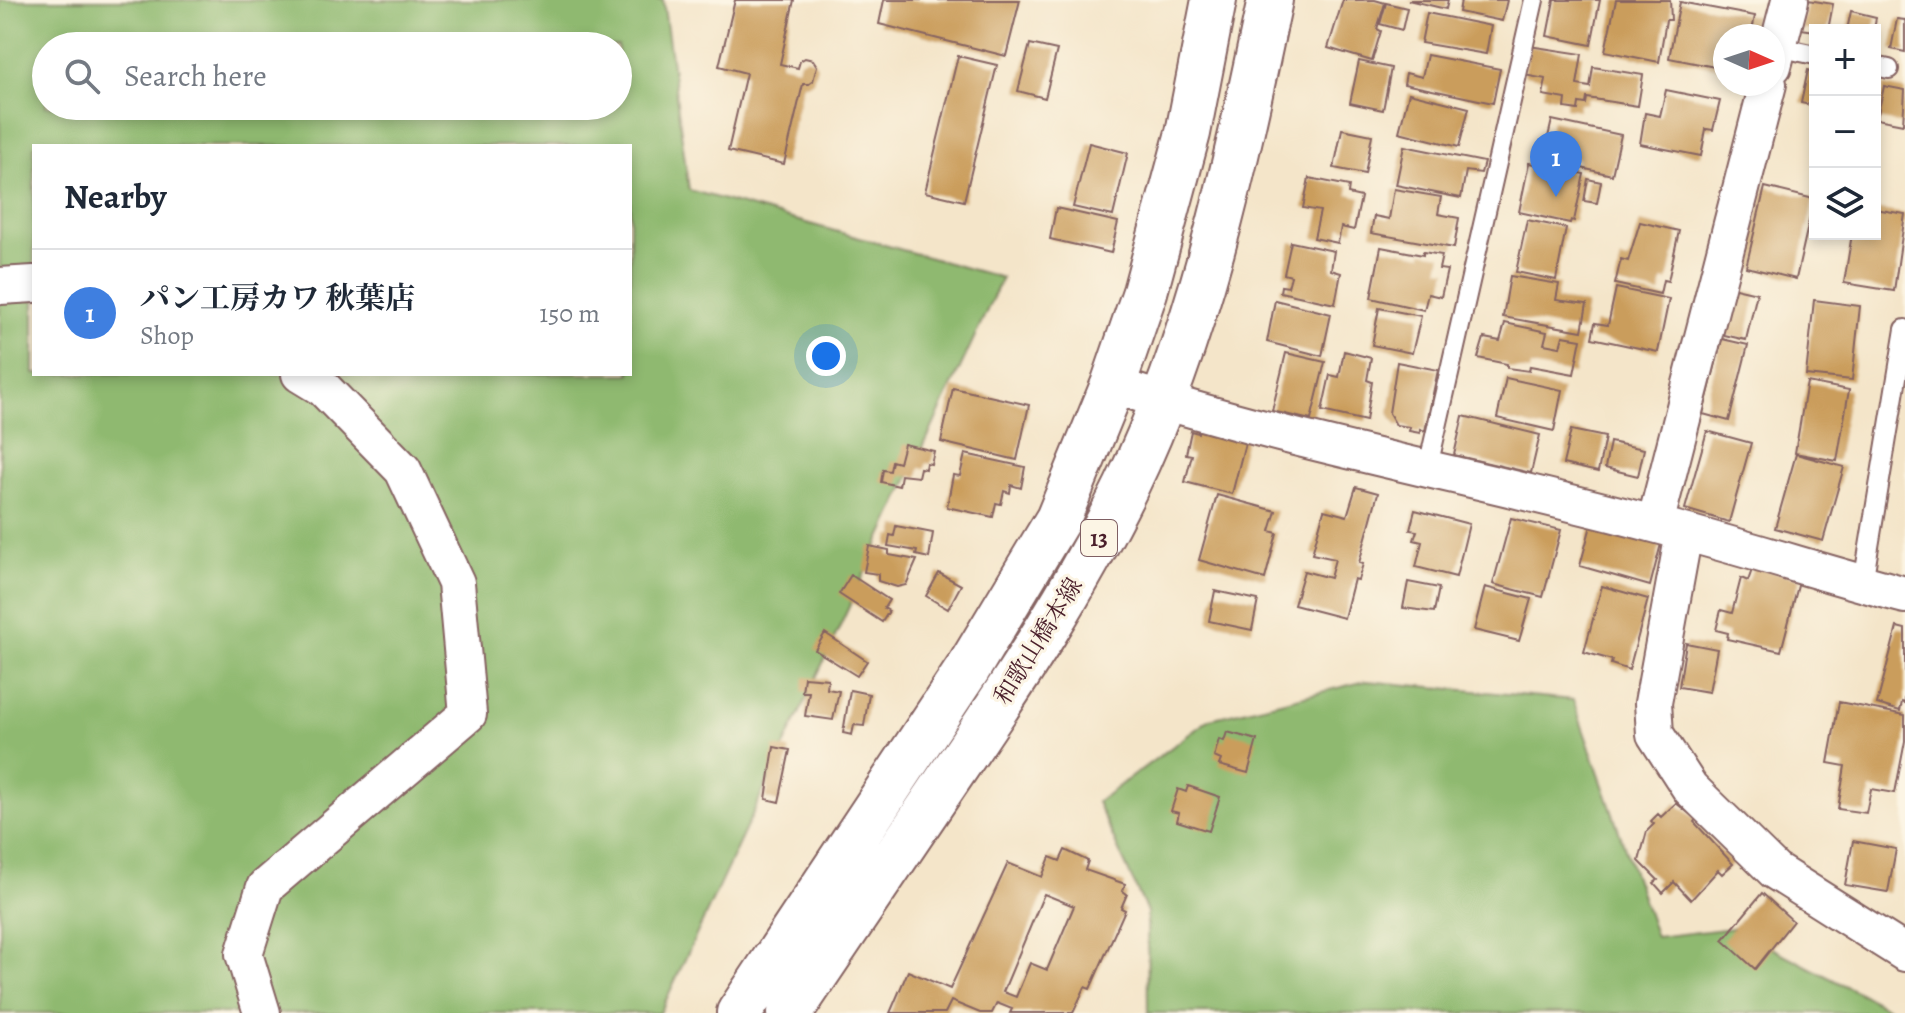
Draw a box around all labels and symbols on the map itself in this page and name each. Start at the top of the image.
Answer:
north arrow [1713,24,1785,96]
pin: 1 [1530,131,1582,197]
your location [806,336,846,376]
road number: 13 [1081,520,1117,556]
street label: 和歌山橋本線 [986,571,1090,711]

